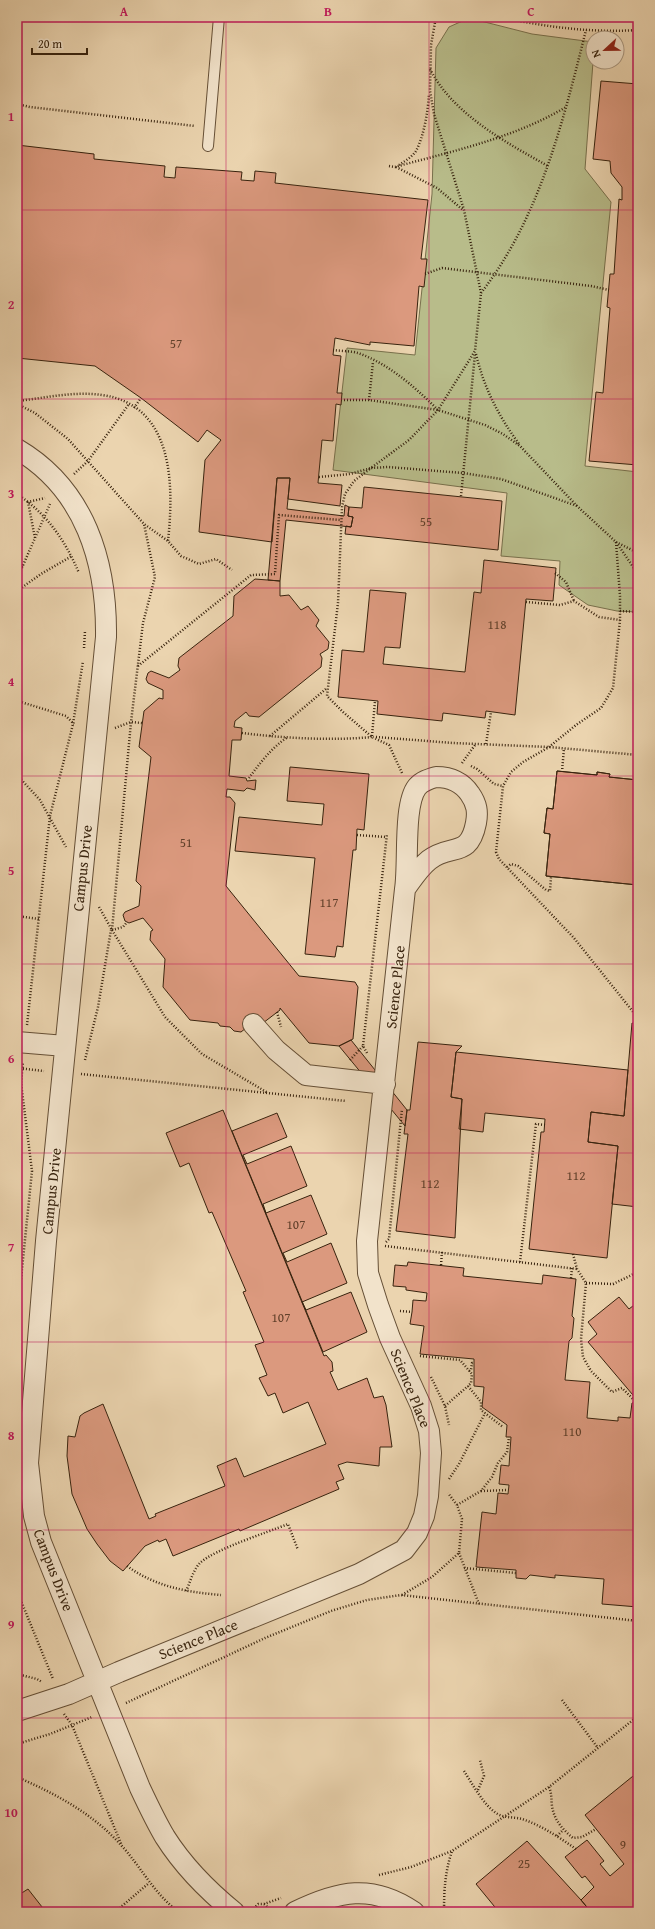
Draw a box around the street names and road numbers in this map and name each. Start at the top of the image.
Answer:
street label: Campus Drive [67,824,97,912]
street label: Science Place [380,944,410,1030]
street label: Campus Drive [36,1147,66,1235]
street label: Science Place [386,1345,436,1431]
street label: Campus Drive [29,1526,79,1614]
street label: Science Place [155,1614,241,1664]

